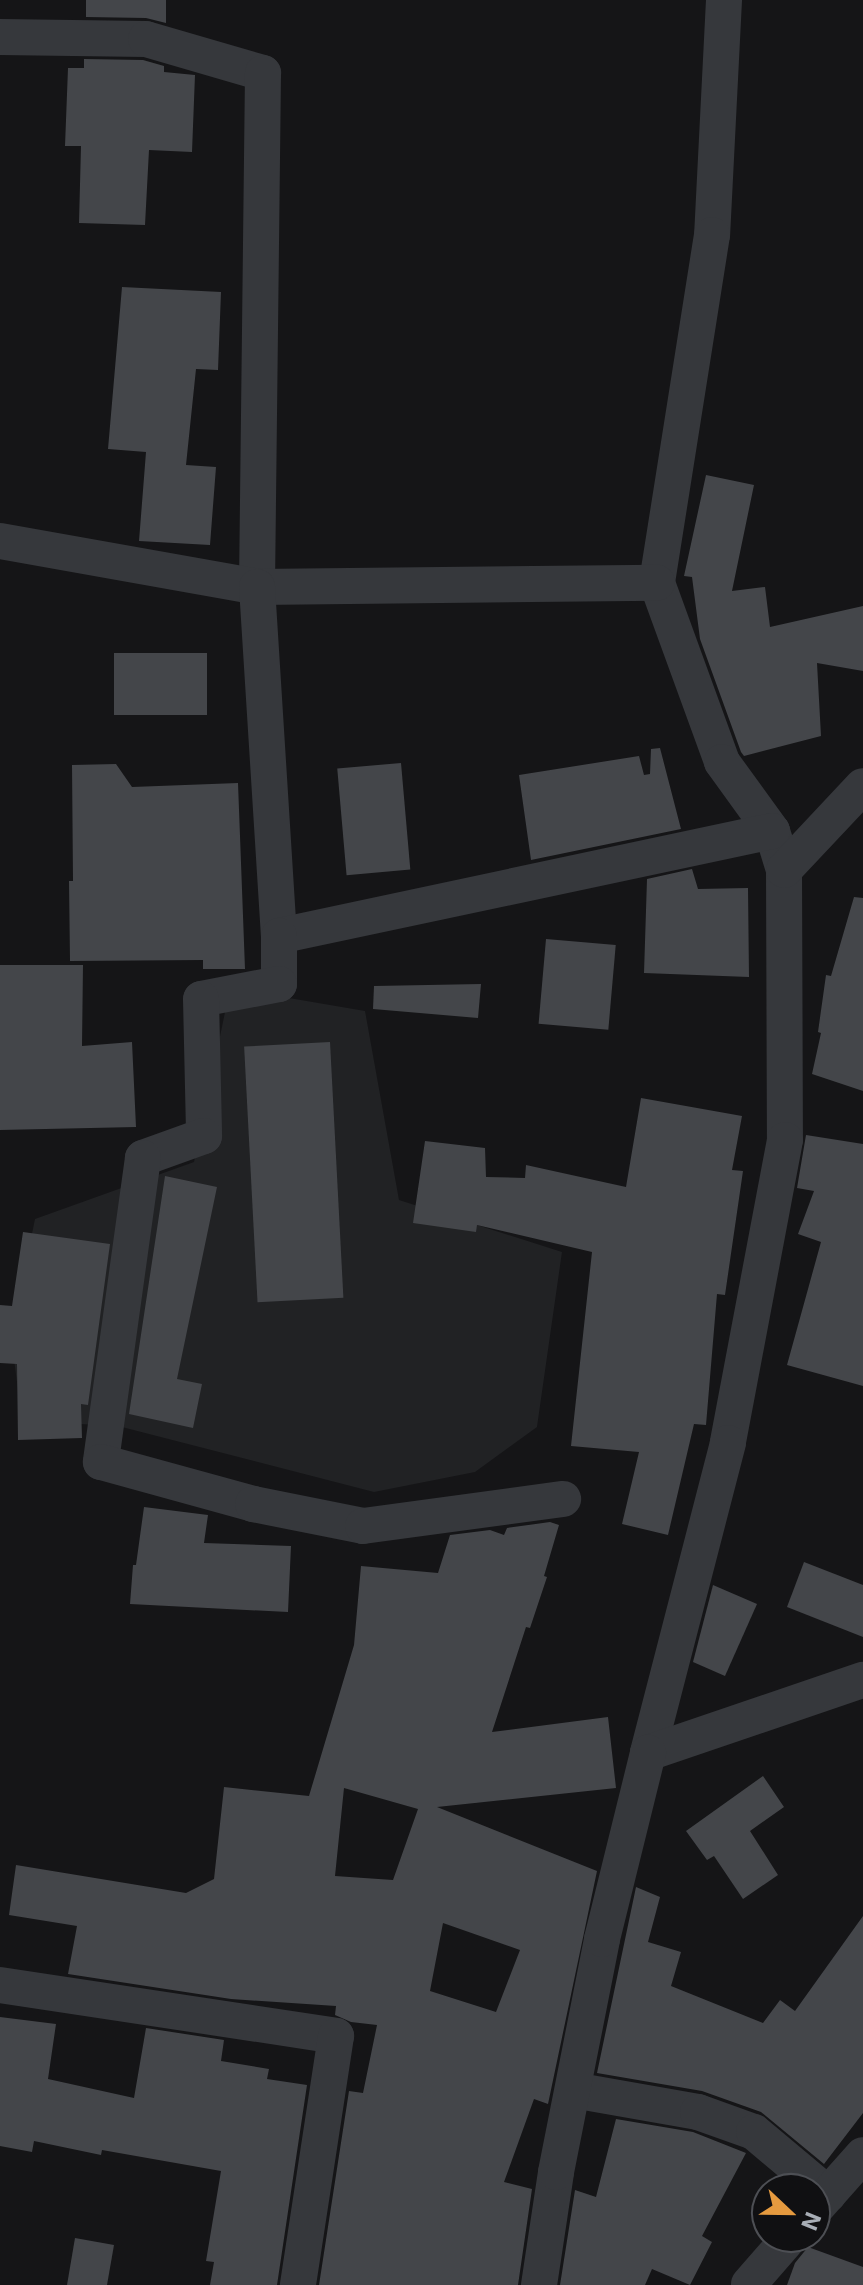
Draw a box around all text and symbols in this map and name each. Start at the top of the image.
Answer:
north arrow [751,2173,831,2253]
text: N [796,2209,827,2234]

